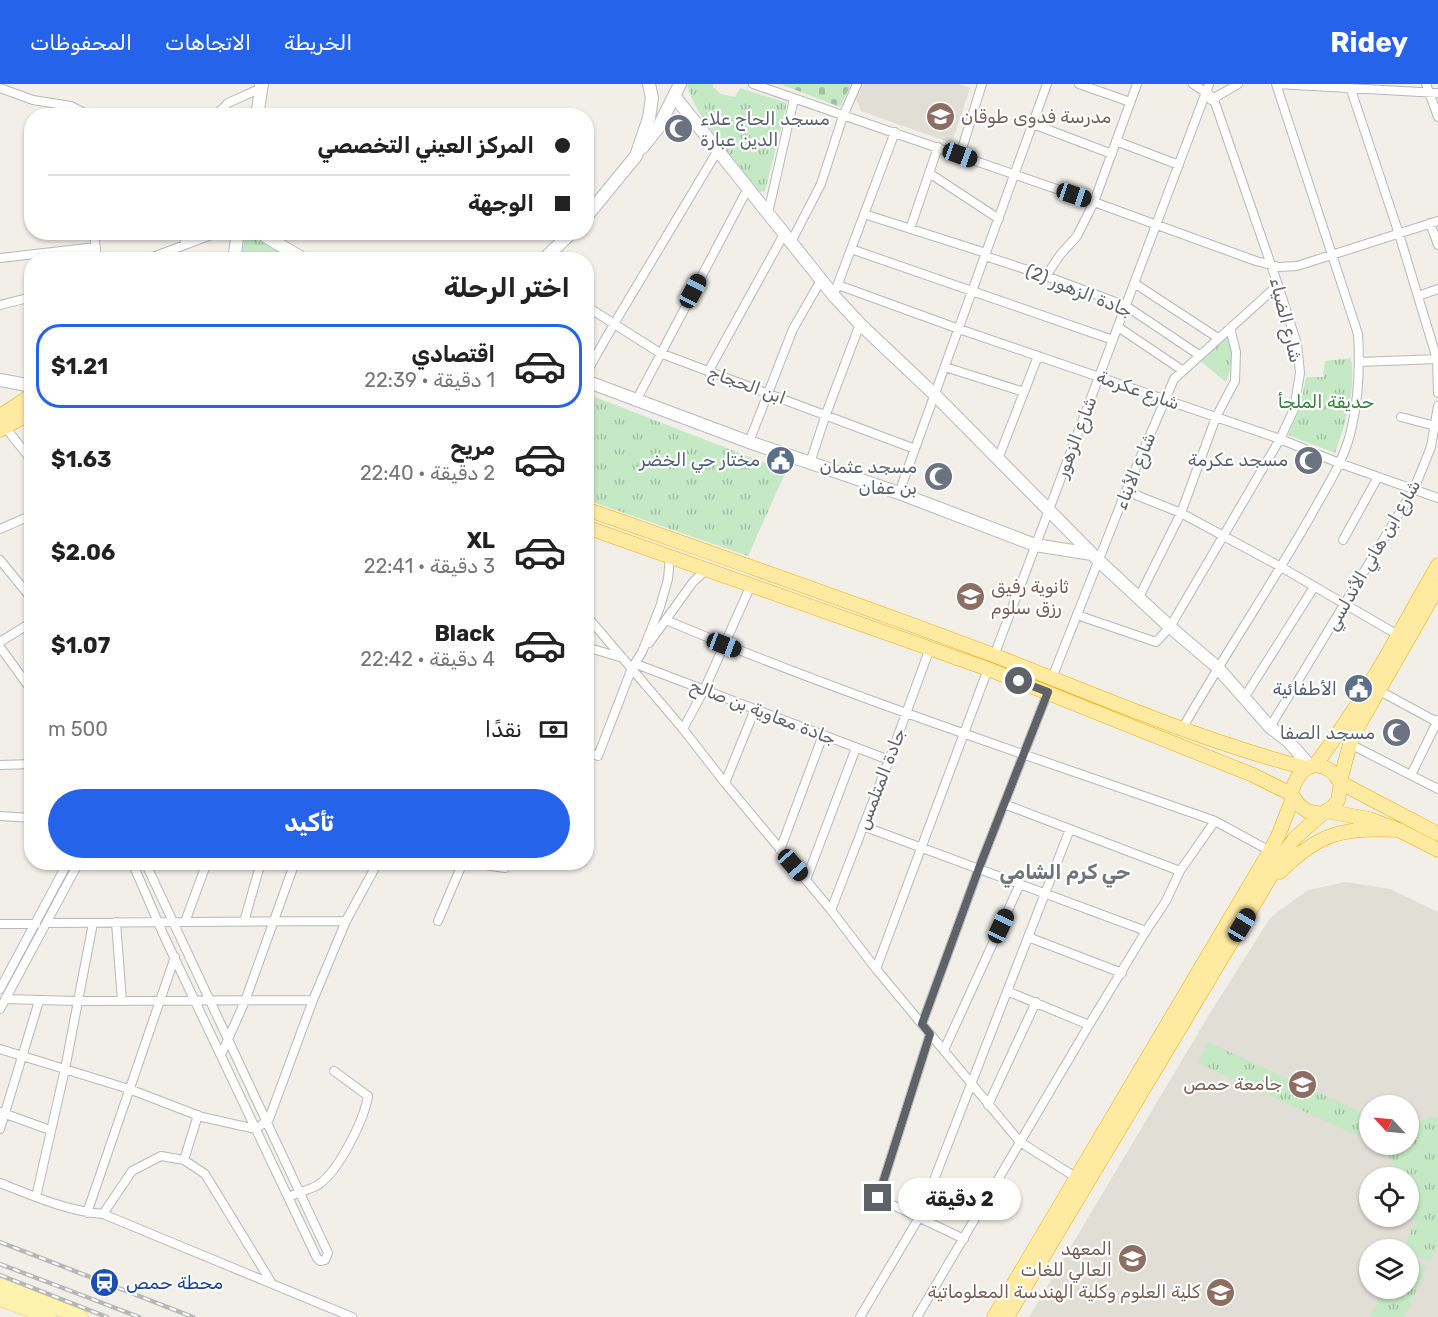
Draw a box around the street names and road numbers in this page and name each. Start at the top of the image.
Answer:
street label: جادة الزهور (2) [1022,260,1136,322]
street label: شارع الضياء [1264,275,1307,365]
street label: ابن الحجاج [705,361,789,410]
street label: شارع عكرمة [1093,366,1182,415]
street label: شارع الزهور [1050,393,1102,482]
street label: شارع الأبناء [1109,429,1161,513]
street label: شارع ابن هاني الأندلسي [1321,476,1427,635]
street label: جادة معاوية بن صالح [686,674,839,752]
street label: جادة المتلمس [852,725,910,833]

